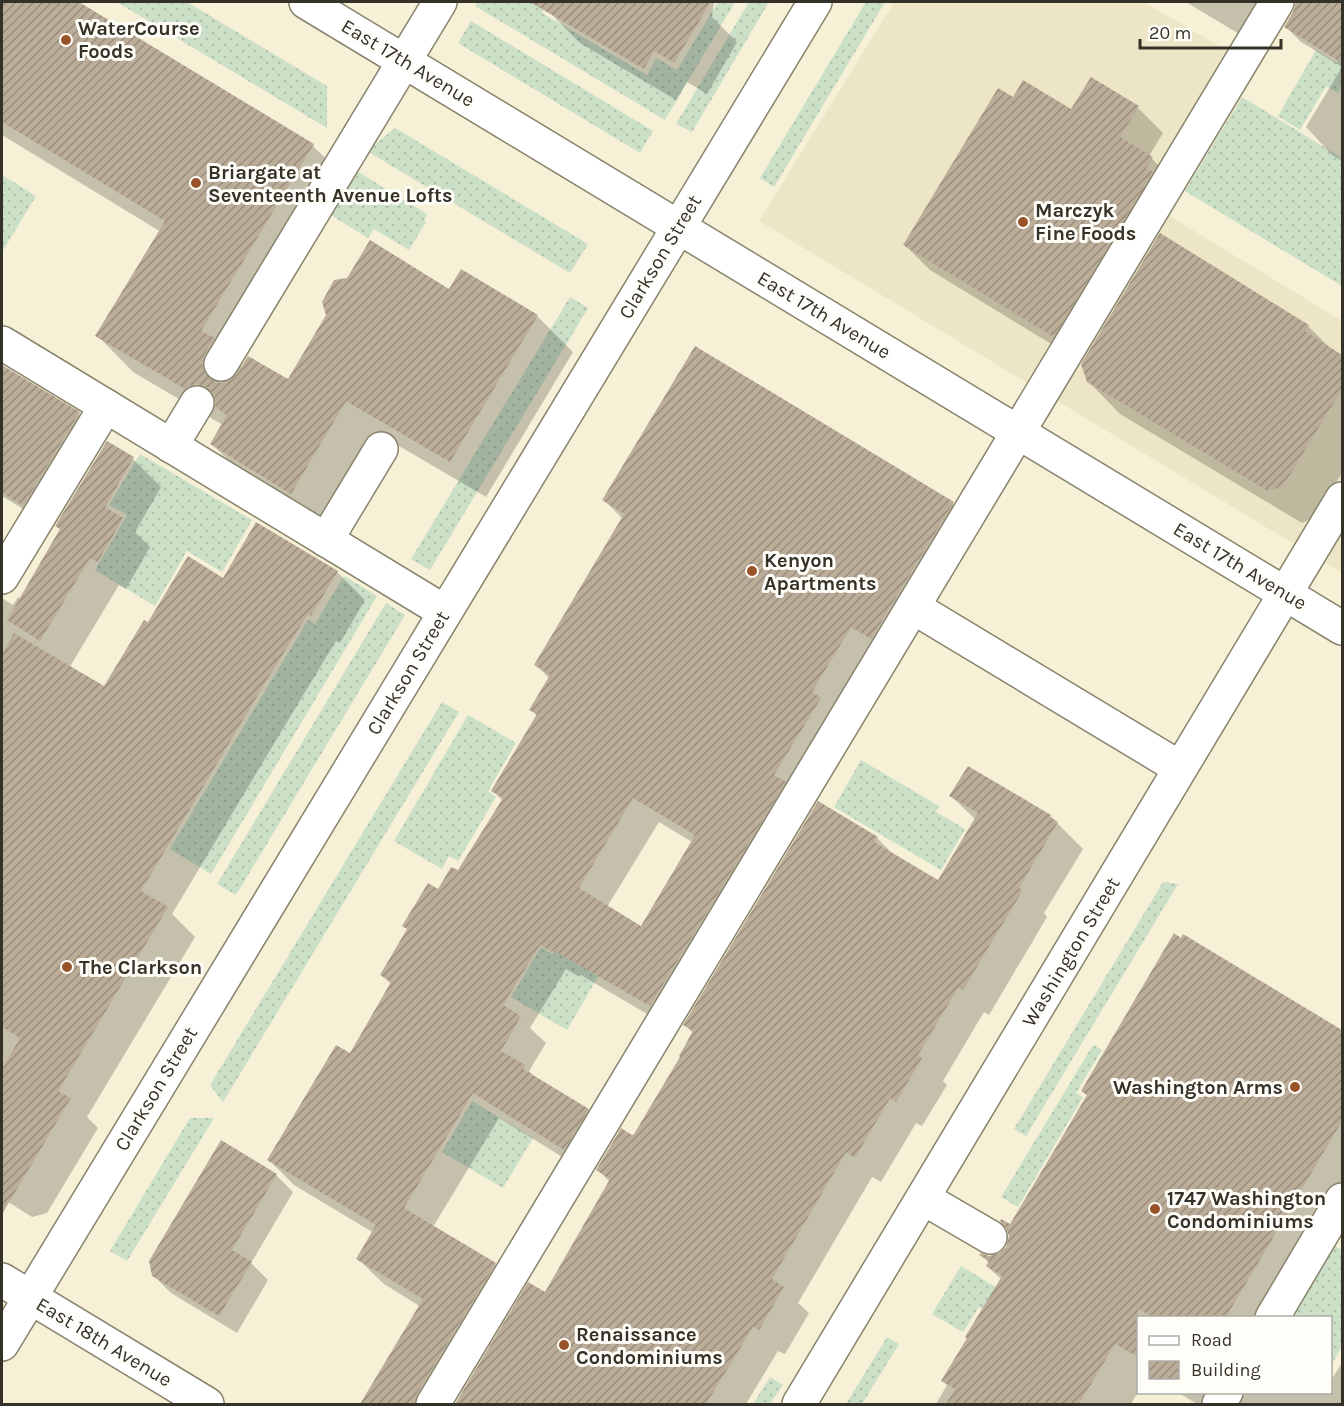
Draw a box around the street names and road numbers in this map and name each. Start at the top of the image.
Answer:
street label: East 17th Avenue [337,14,479,112]
street label: Clarkson Street [614,190,706,323]
street label: East 17th Avenue [753,266,895,364]
street label: East 17th Avenue [1169,517,1311,615]
street label: Clarkson Street [362,606,454,739]
street label: Washington Street [1017,873,1125,1031]
street label: Clarkson Street [110,1022,202,1155]
street label: East 18th Avenue [32,1292,176,1392]

